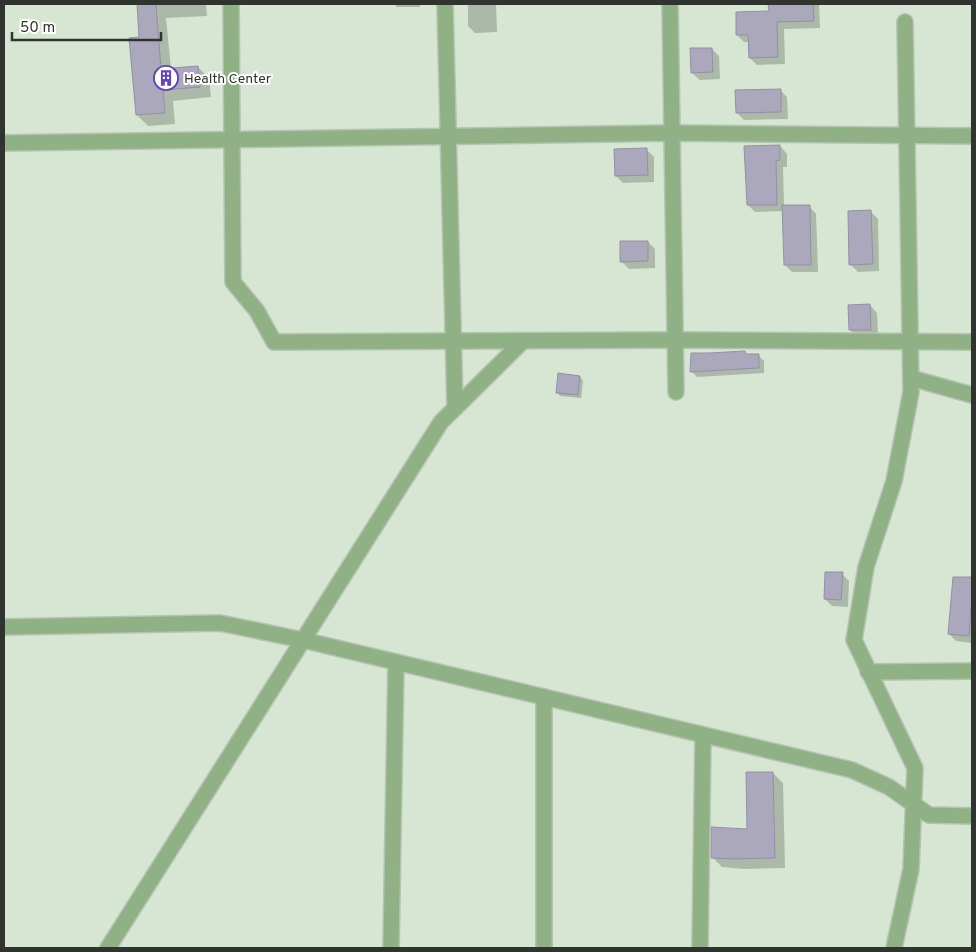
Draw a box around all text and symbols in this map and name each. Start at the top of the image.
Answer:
scale bar [12,10,161,42]
text: 50 m [20,19,55,38]
building icon: Health Center [153,65,179,91]
place label: Health Center [184,71,272,88]

